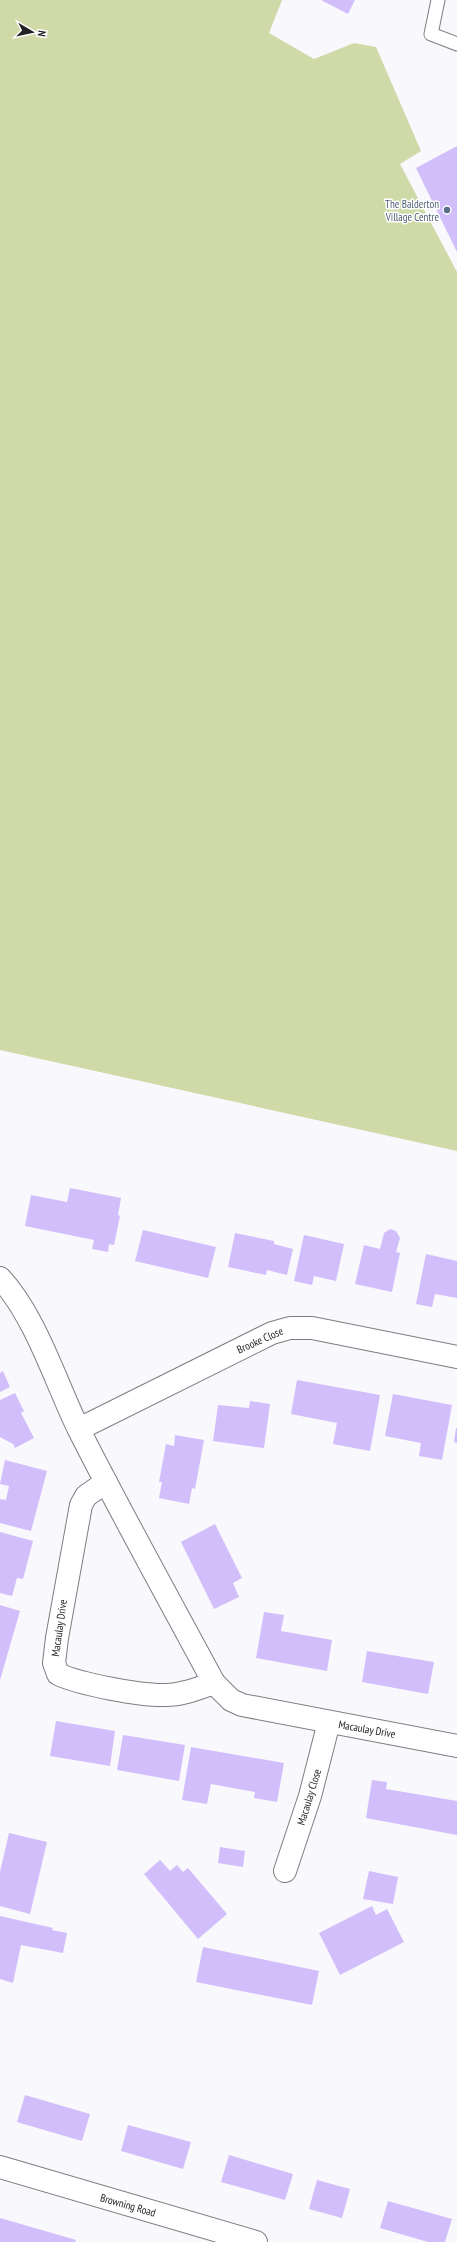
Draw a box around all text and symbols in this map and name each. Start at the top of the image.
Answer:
north arrow [12,12,52,52]
text: N [34,30,49,38]
place label: The Balderton Village Centre [385,197,439,224]
marker: The Balderton Village Centre [442,205,452,215]
street label: Brooke Close [235,1323,286,1356]
street label: Macaulay Drive [48,1598,70,1657]
street label: Macaulay Drive [337,1717,397,1741]
street label: Macaulay Close [294,1767,324,1827]
street label: Browning Road [99,2190,158,2220]

